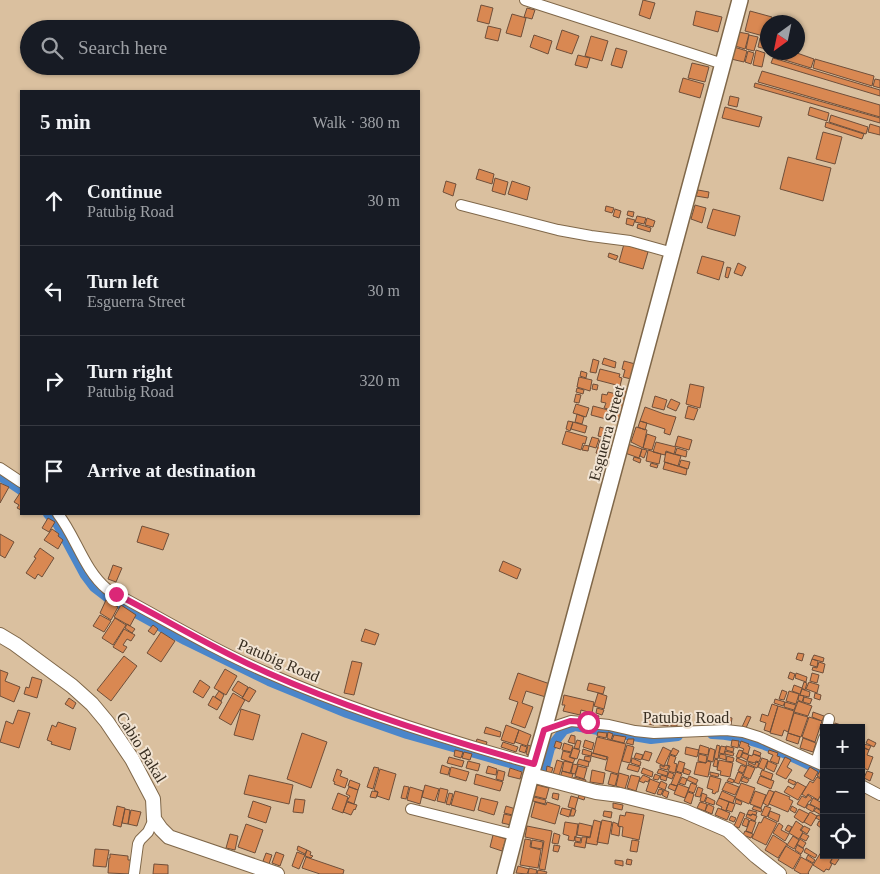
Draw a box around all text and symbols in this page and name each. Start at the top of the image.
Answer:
north arrow [760,15,805,60]
search box [20,20,420,75]
icon: search [38,34,66,62]
text: Search here [78,37,167,58]
text: 5 min [40,110,91,134]
text: Walk · 380 m [313,114,400,131]
text: Continue [87,181,162,202]
icon: ahead [40,187,68,215]
text: 30 m [368,192,400,209]
text: Patubig Road [87,203,174,220]
text: Turn left [87,271,159,292]
icon: left [40,277,68,305]
text: 30 m [368,282,400,299]
text: Esguerra Street [87,293,185,310]
text: Turn right [87,361,172,382]
icon: right [40,367,68,395]
text: 320 m [360,372,400,389]
text: Patubig Road [87,383,174,400]
street label: Esguerra Street [586,383,629,483]
icon: arrive [40,457,68,485]
text: Arrive at destination [87,460,256,481]
route end [105,583,128,606]
street label: Patubig Road [235,636,322,686]
street label: Cabio Bakal [113,709,170,786]
street label: Patubig Road [643,709,729,727]
route start [577,711,600,734]
map controls [820,724,865,859]
button: + [820,724,865,769]
button: − [820,769,865,814]
button: locate [820,814,865,859]

